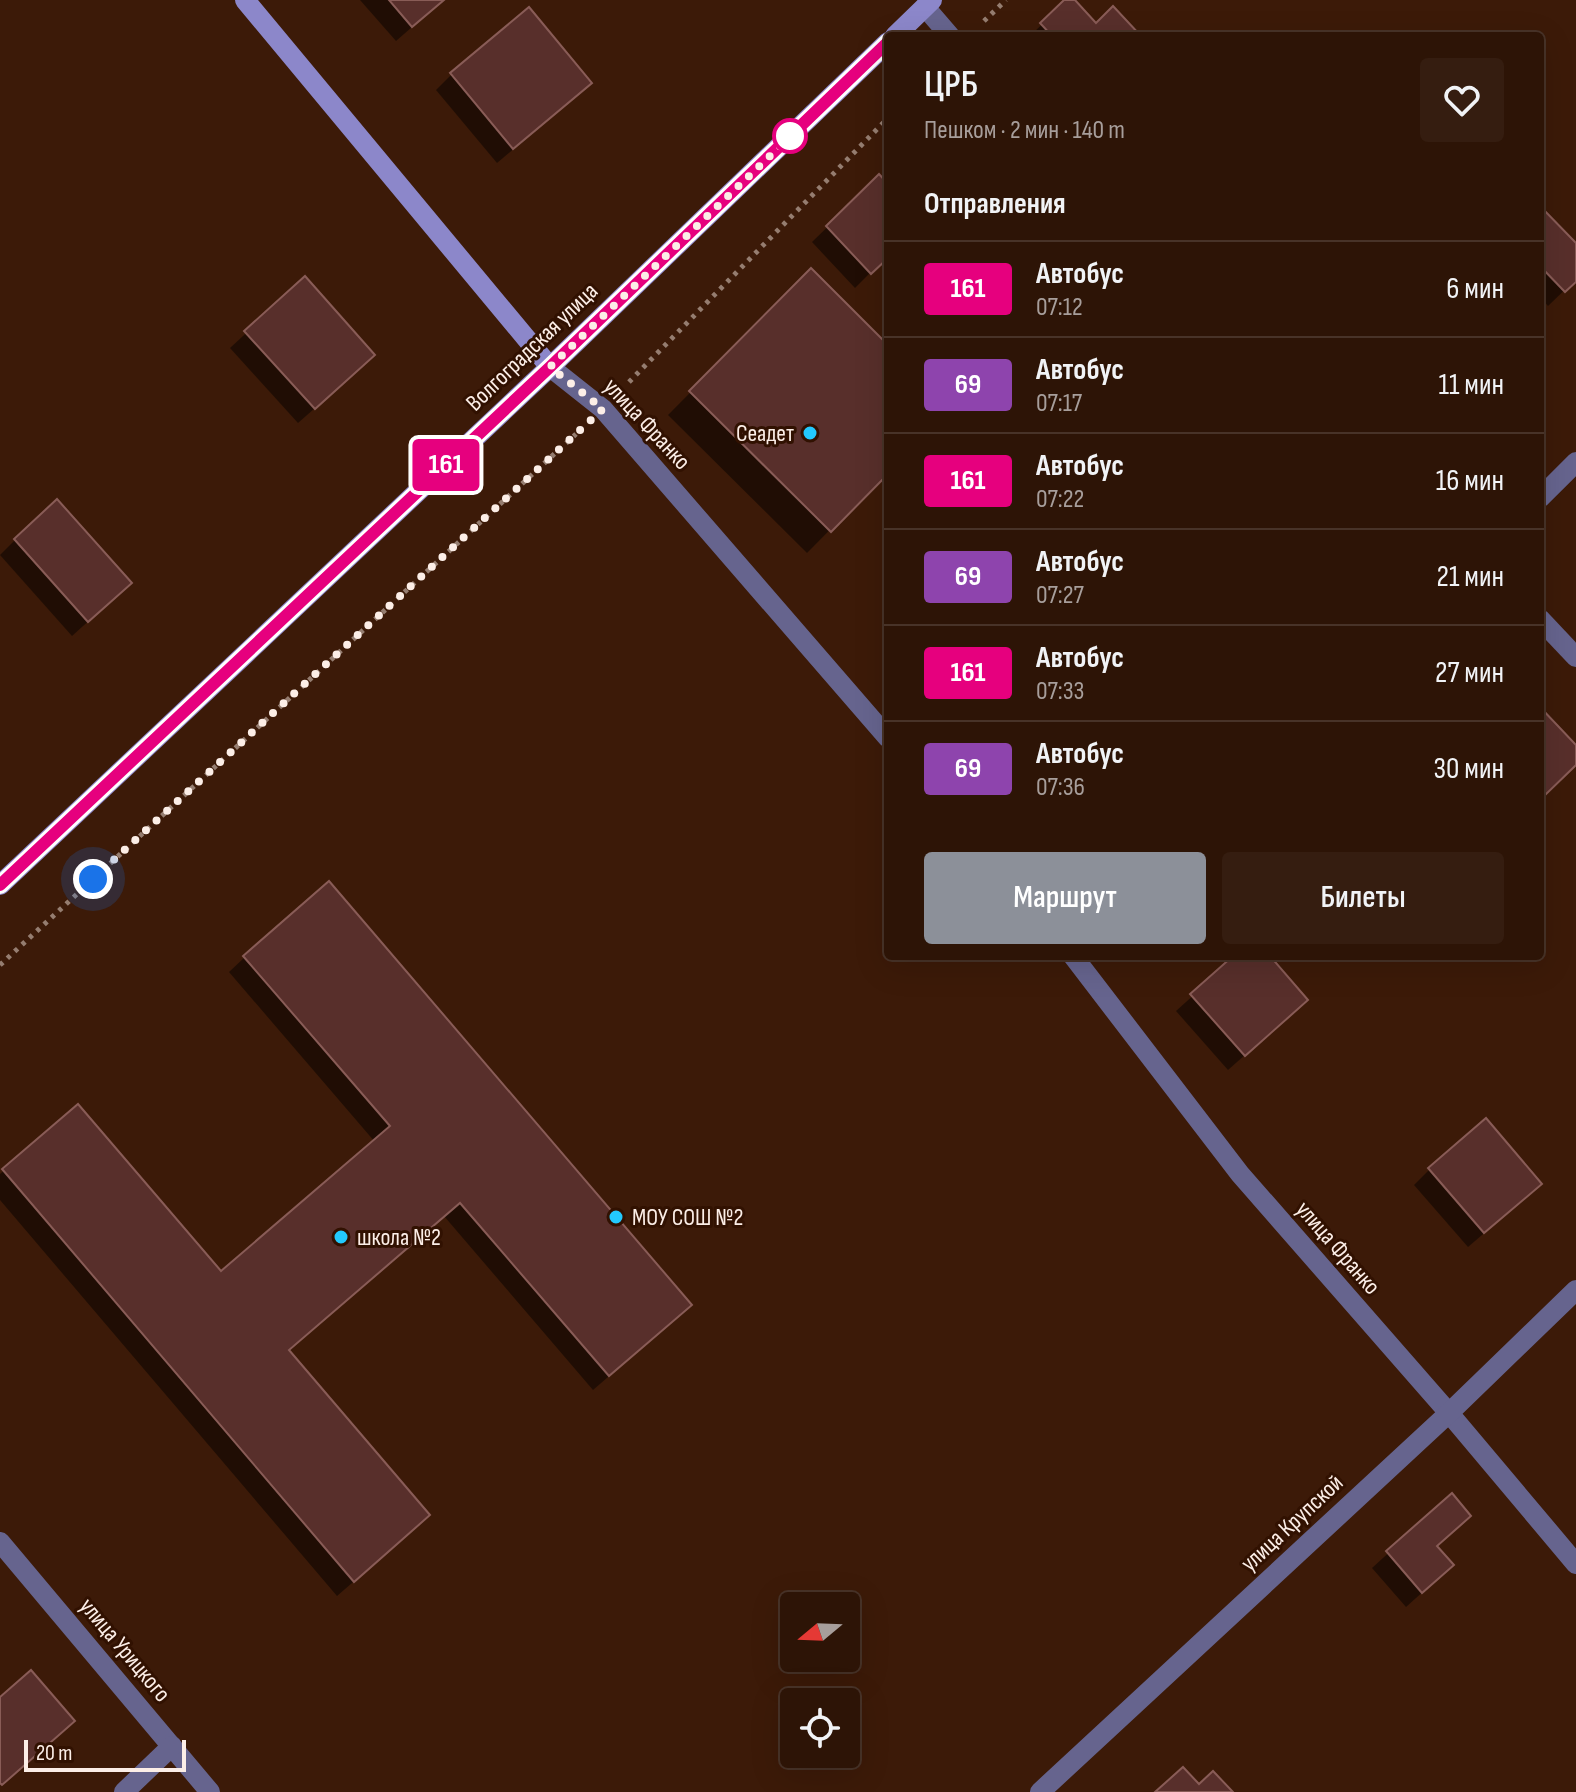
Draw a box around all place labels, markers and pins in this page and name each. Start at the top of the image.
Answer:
unlabelled marker [773,119,807,153]
place label: Сеадет [736,419,794,448]
marker: Сеадет [801,424,819,442]
place label: МОУ СОШ №2 [632,1203,743,1232]
marker: МОУ СОШ №2 [607,1208,625,1226]
place label: школа №2 [357,1223,441,1252]
marker: школа №2 [332,1228,350,1246]

